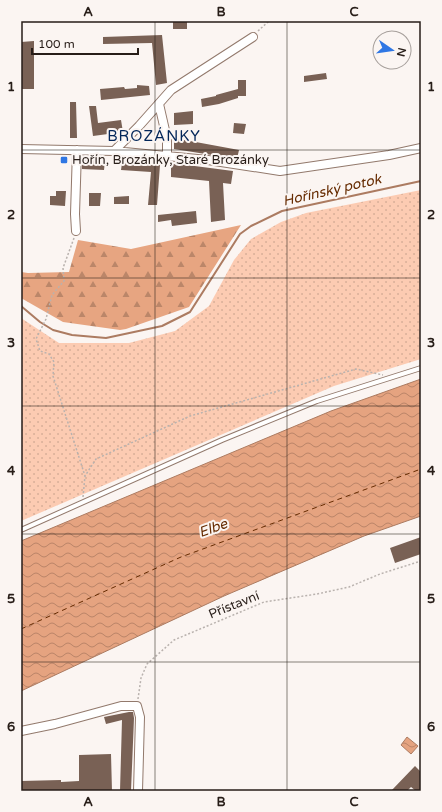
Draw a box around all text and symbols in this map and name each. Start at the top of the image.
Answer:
text: A [83,4,93,20]
text: B [216,4,226,20]
text: C [349,4,359,20]
scale bar [32,30,138,56]
north arrow [372,30,412,70]
text: 100 m [38,37,75,51]
text: N [394,46,409,58]
text: 1 [7,79,15,95]
text: 1 [427,79,435,95]
district label: BROZÁNKY [107,127,201,145]
place label: Hořín, Brozánky, Staré Brozánky [72,152,269,168]
marker: Hořín, Brozánky, Staré Brozánky [59,155,69,165]
water label: Hořínský potok [281,170,384,210]
text: 2 [7,207,15,223]
text: 2 [427,207,435,223]
text: 3 [7,335,15,351]
text: 3 [427,335,435,351]
text: 4 [7,463,16,479]
text: 4 [427,463,436,479]
water label: Elbe [196,515,231,541]
street label: Přístavní [206,588,262,622]
text: 5 [7,591,15,607]
text: 5 [427,591,435,607]
text: 6 [7,719,15,735]
text: 6 [427,719,435,735]
text: A [83,794,93,810]
text: B [216,794,226,810]
text: C [349,794,359,810]

